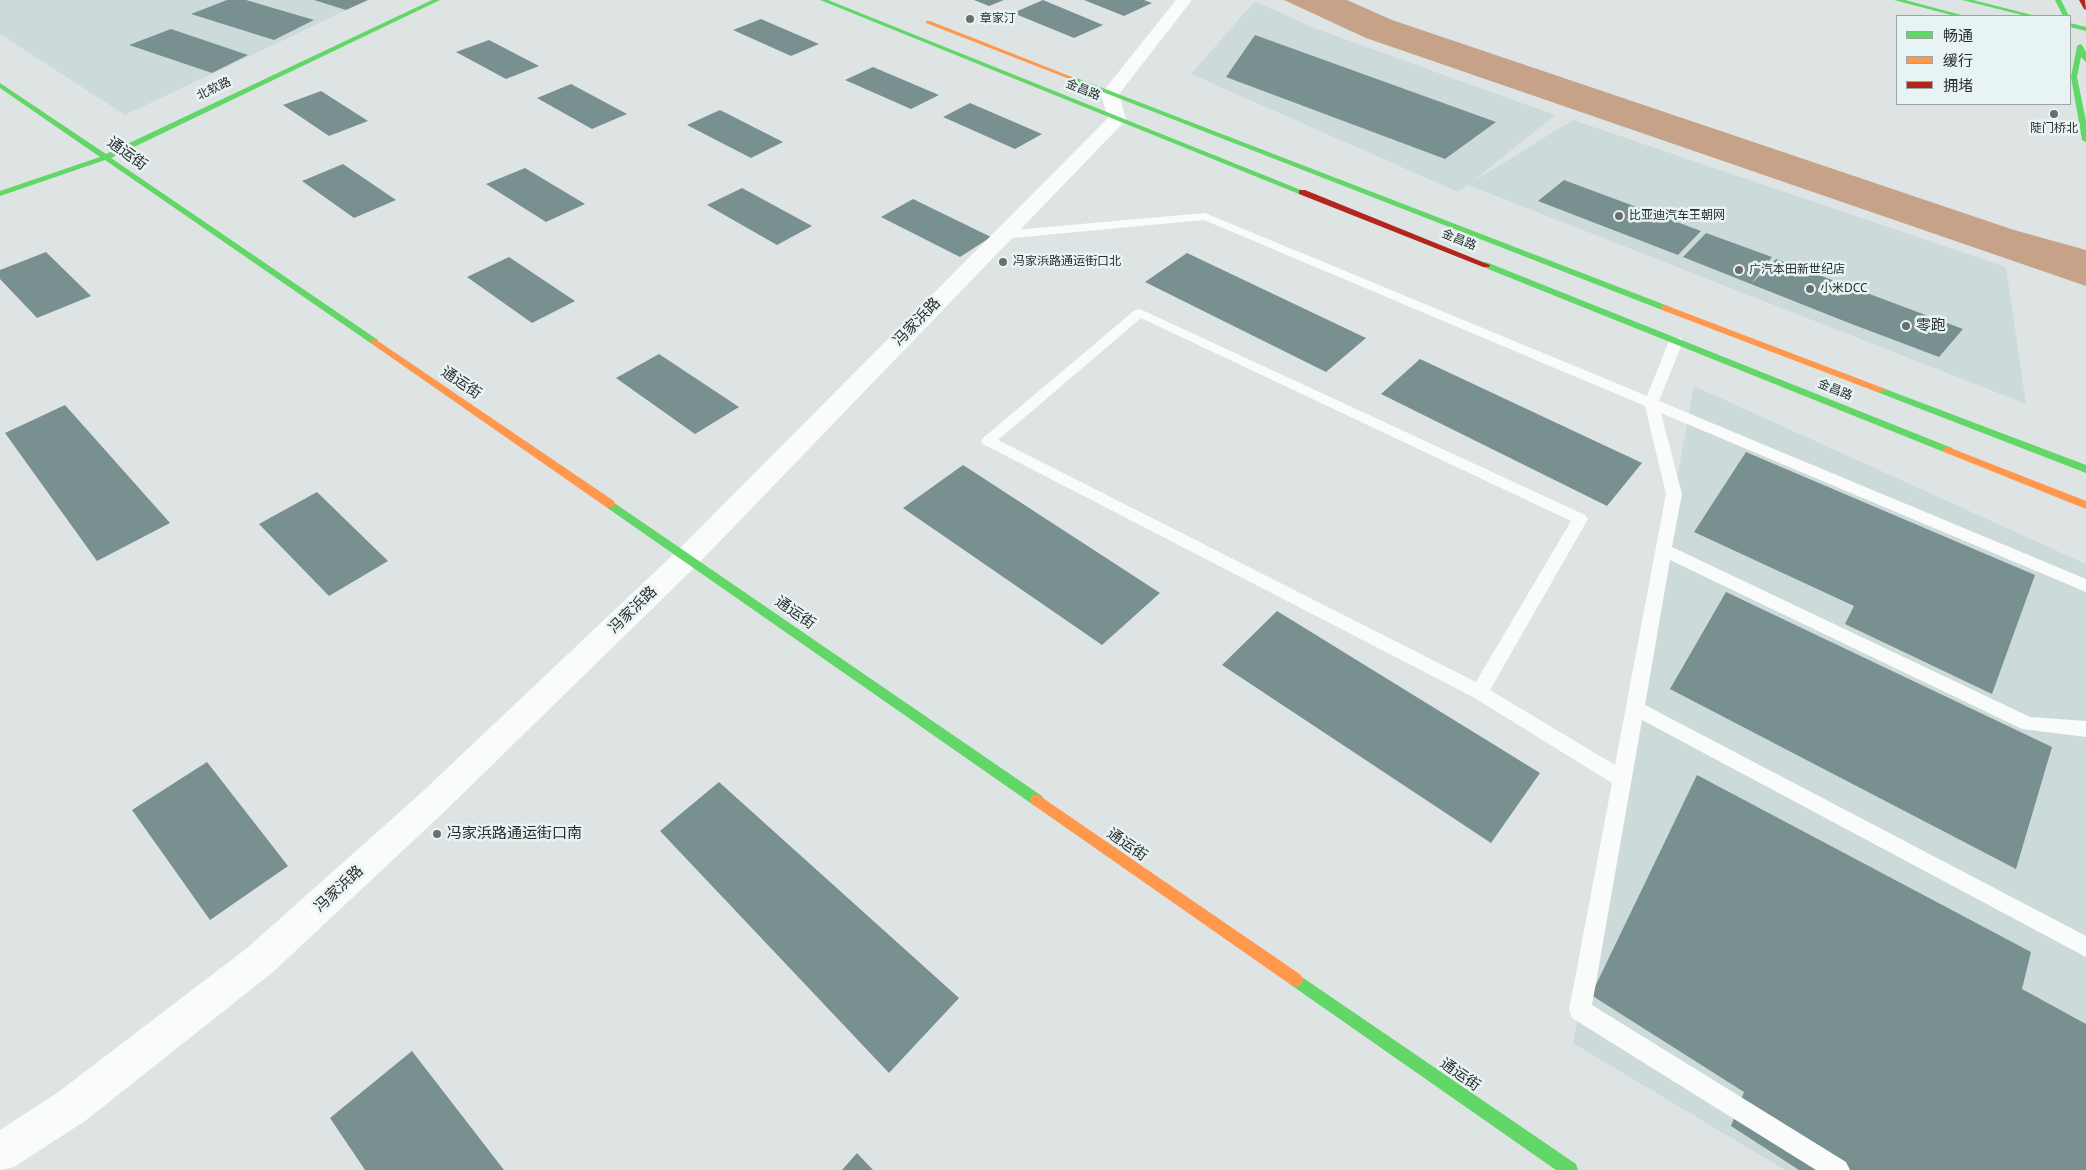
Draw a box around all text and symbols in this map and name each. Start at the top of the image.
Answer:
place label: 章家汀 [980,12,1016,26]
marker: 章家汀 [964,13,976,25]
legend [1896,15,2071,105]
text: 畅通 [1943,25,1973,45]
text: 缓行 [1943,50,1973,70]
street label: 北软路 [195,75,233,103]
text: 拥堵 [1943,75,1973,95]
street label: 金昌路 [1064,77,1102,103]
marker: 陡门桥北 [2048,108,2060,120]
place label: 陡门桥北 [2030,122,2078,136]
street label: 通运街 [104,133,150,175]
place label: 比亚迪汽车王朝网 [1629,209,1725,223]
marker: 比亚迪汽车王朝网 [1613,210,1625,222]
street label: 金昌路 [1440,227,1478,253]
place label: 冯家浜路通运街口北 [1013,255,1121,269]
marker: 冯家浜路通运街口北 [997,256,1009,268]
place label: 广汽本田新世纪店 [1749,263,1845,277]
marker: 广汽本田新世纪店 [1733,264,1745,276]
place label: 小米DCC [1820,282,1868,296]
marker: 小米DCC [1804,283,1816,295]
street label: 冯家浜路 [890,294,944,350]
place label: 零跑 [1916,317,1946,335]
marker: 零跑 [1900,320,1912,332]
street label: 通运街 [437,363,485,403]
street label: 金昌路 [1816,377,1854,403]
street label: 冯家浜路 [605,583,661,637]
street label: 通运街 [771,593,819,633]
place label: 冯家浜路通运街口南 [447,825,582,843]
street label: 通运街 [1103,825,1151,865]
marker: 冯家浜路通运街口南 [431,828,443,840]
street label: 冯家浜路 [311,862,367,916]
street label: 通运街 [1436,1055,1484,1095]

